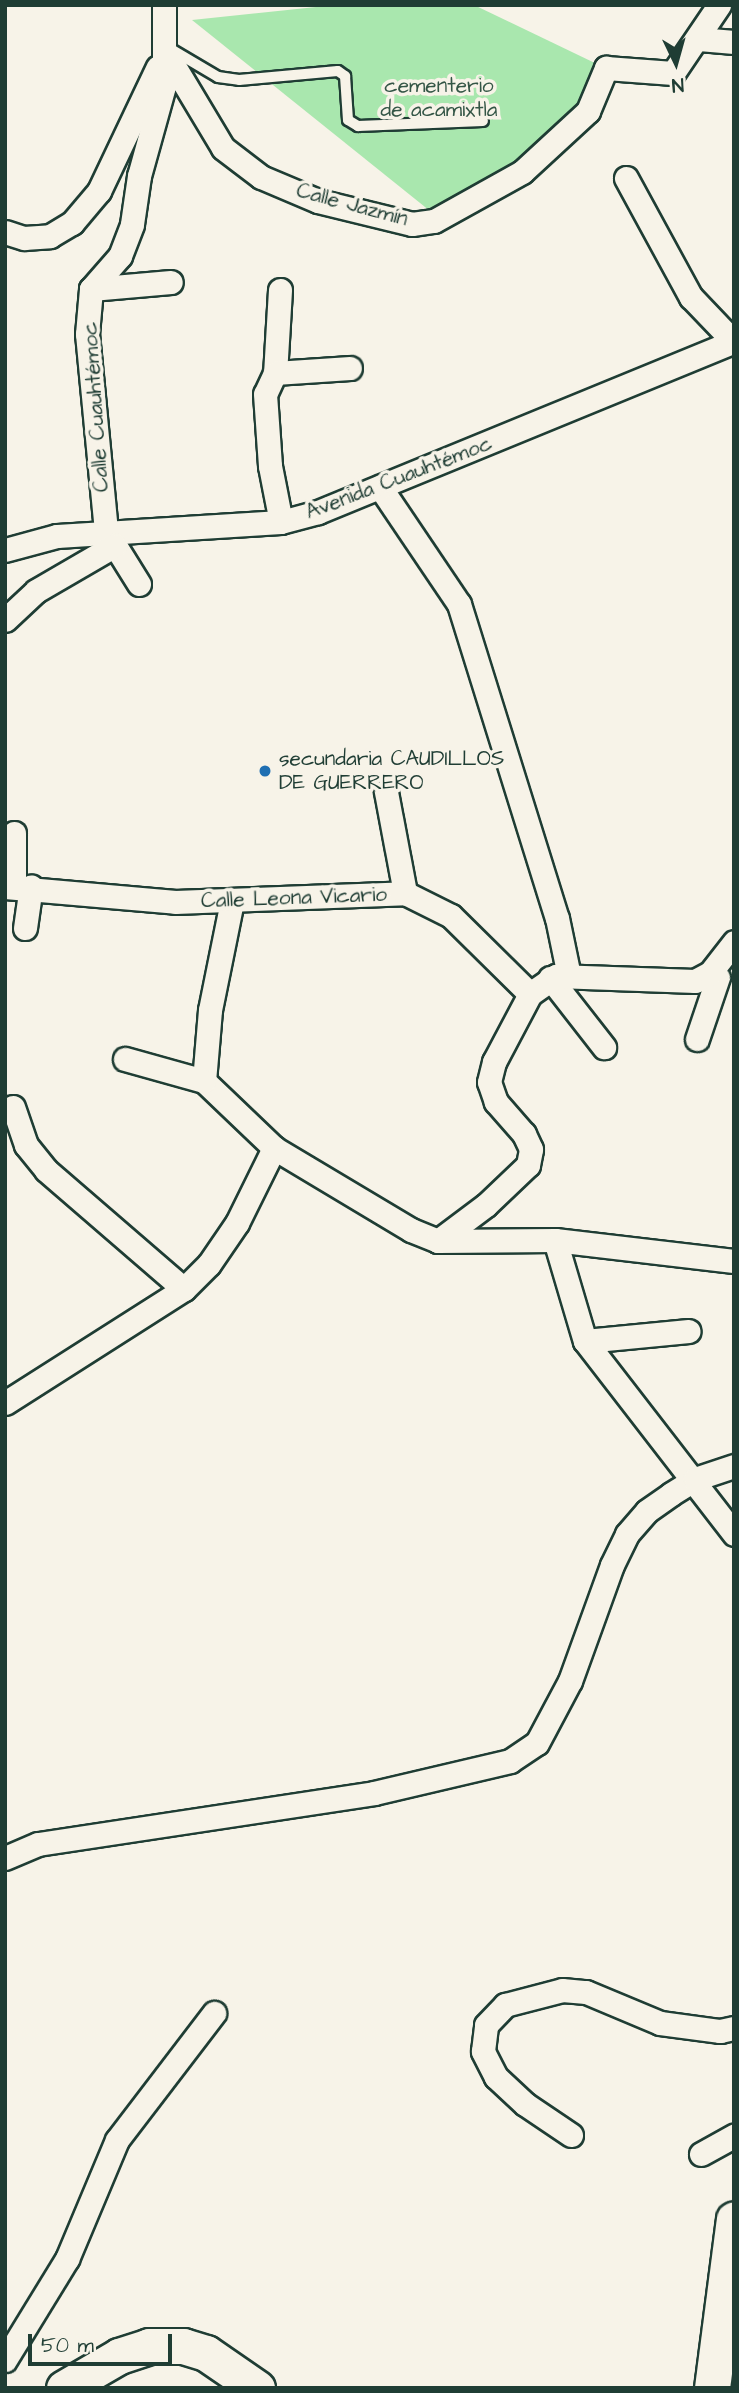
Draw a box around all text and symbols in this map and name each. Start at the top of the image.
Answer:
north arrow [641,28,711,98]
text: N [671,70,685,98]
park label: cementerio de acamixtla [380,73,498,123]
street label: Calle Jazmín [294,178,410,232]
street label: Calle Cuauhtémoc [77,321,115,493]
street label: Avenida Cuauhtémoc [302,431,496,525]
place label: secundaria CAUDILLOS DE GUERRERO [279,746,504,796]
marker: secundaria CAUDILLOS DE GUERRERO [257,763,273,779]
street label: Calle Leona Vicario [201,882,387,914]
scale bar [32,2320,175,2364]
text: 50 m [41,2331,94,2360]

